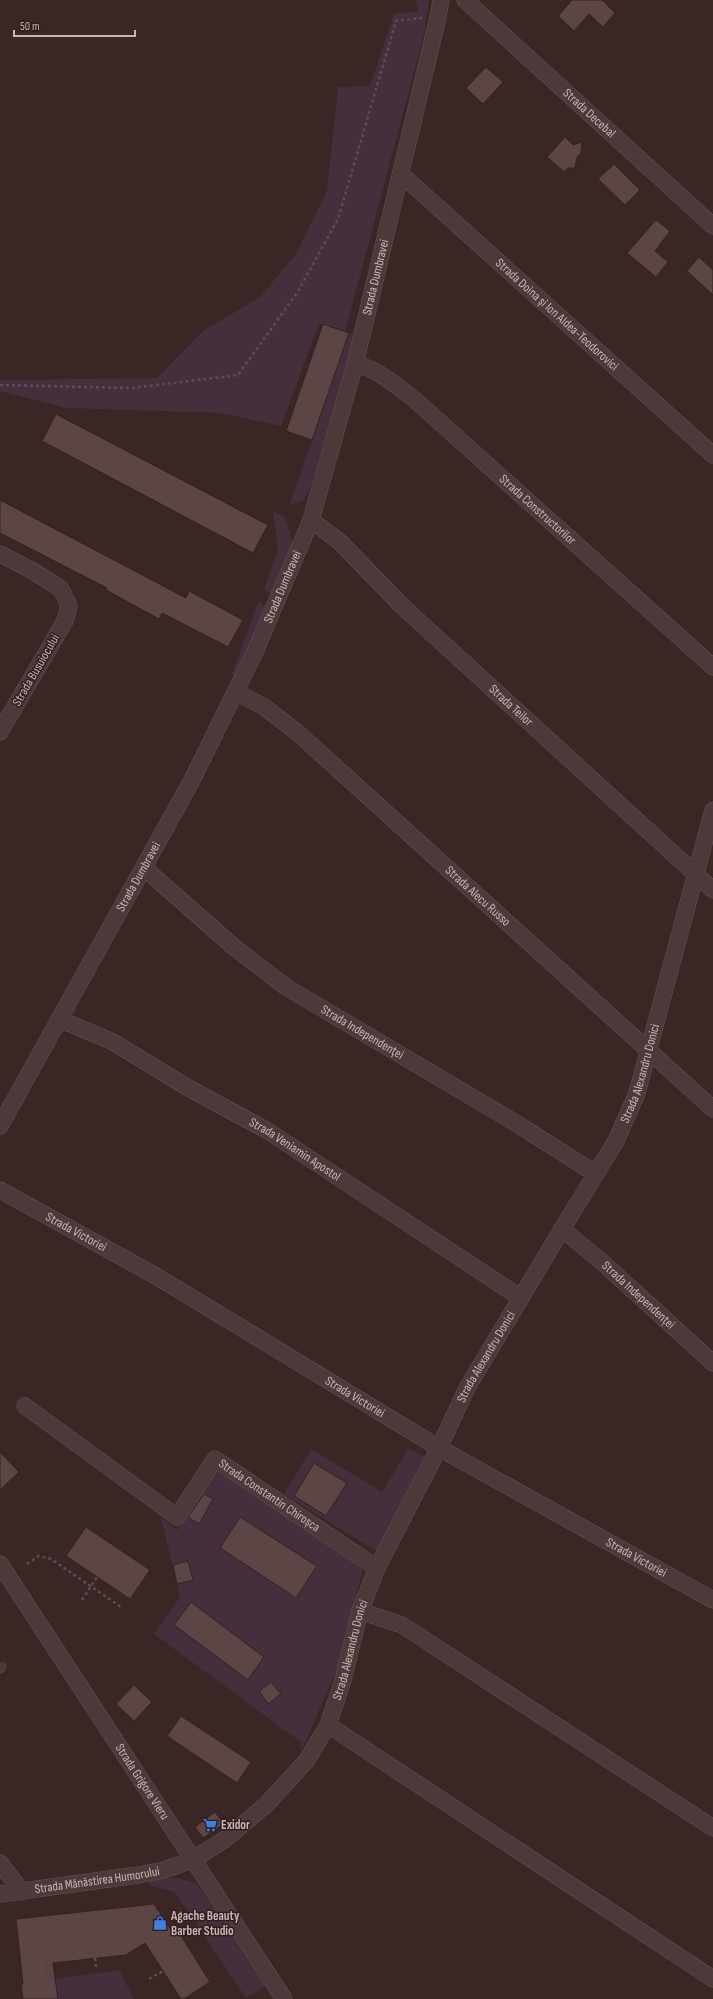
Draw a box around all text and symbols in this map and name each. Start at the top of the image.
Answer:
scale bar [14,12,135,38]
text: 50 m [20,19,40,34]
street label: Strada Decebal [560,85,619,141]
street label: Strada Dumbravei [359,238,393,317]
street label: Strada Doina și Ion Aldea-Teodorovici [492,255,622,374]
street label: Strada Constructorilor [496,471,579,548]
street label: Strada Dumbravei [260,548,305,626]
street label: Strada Busuiocului [9,631,63,709]
street label: Strada Teilor [485,681,537,730]
street label: Strada Dumbravei [113,839,164,914]
street label: Strada Alecu Russo [442,862,514,930]
street label: Strada Independenţei [318,1001,407,1063]
street label: Strada Alexandru Donici [617,1022,663,1126]
street label: Strada Veniamin Apostol [246,1114,344,1185]
street label: Strada Victoriei [43,1209,109,1255]
street label: Strada Independenței [598,1258,678,1332]
street label: Strada Alexandru Donici [453,1308,519,1405]
street label: Strada Victoriei [322,1373,388,1421]
street label: Strada Constantin Chiroșca [215,1456,323,1535]
street label: Strada Victoriei [603,1534,670,1581]
street label: Strada Alexandru Donici [329,1597,372,1702]
street label: Strada Grigore Vieru [112,1741,173,1823]
supermarket icon: Exidor [202,1817,218,1833]
place label: Exidor [221,1817,250,1833]
street label: Strada Mănăstirea Humorului [34,1863,161,1897]
place label: Agache Beauty Barber Studio [170,1908,240,1939]
shop icon: Agache Beauty Barber Studio [152,1915,168,1931]

